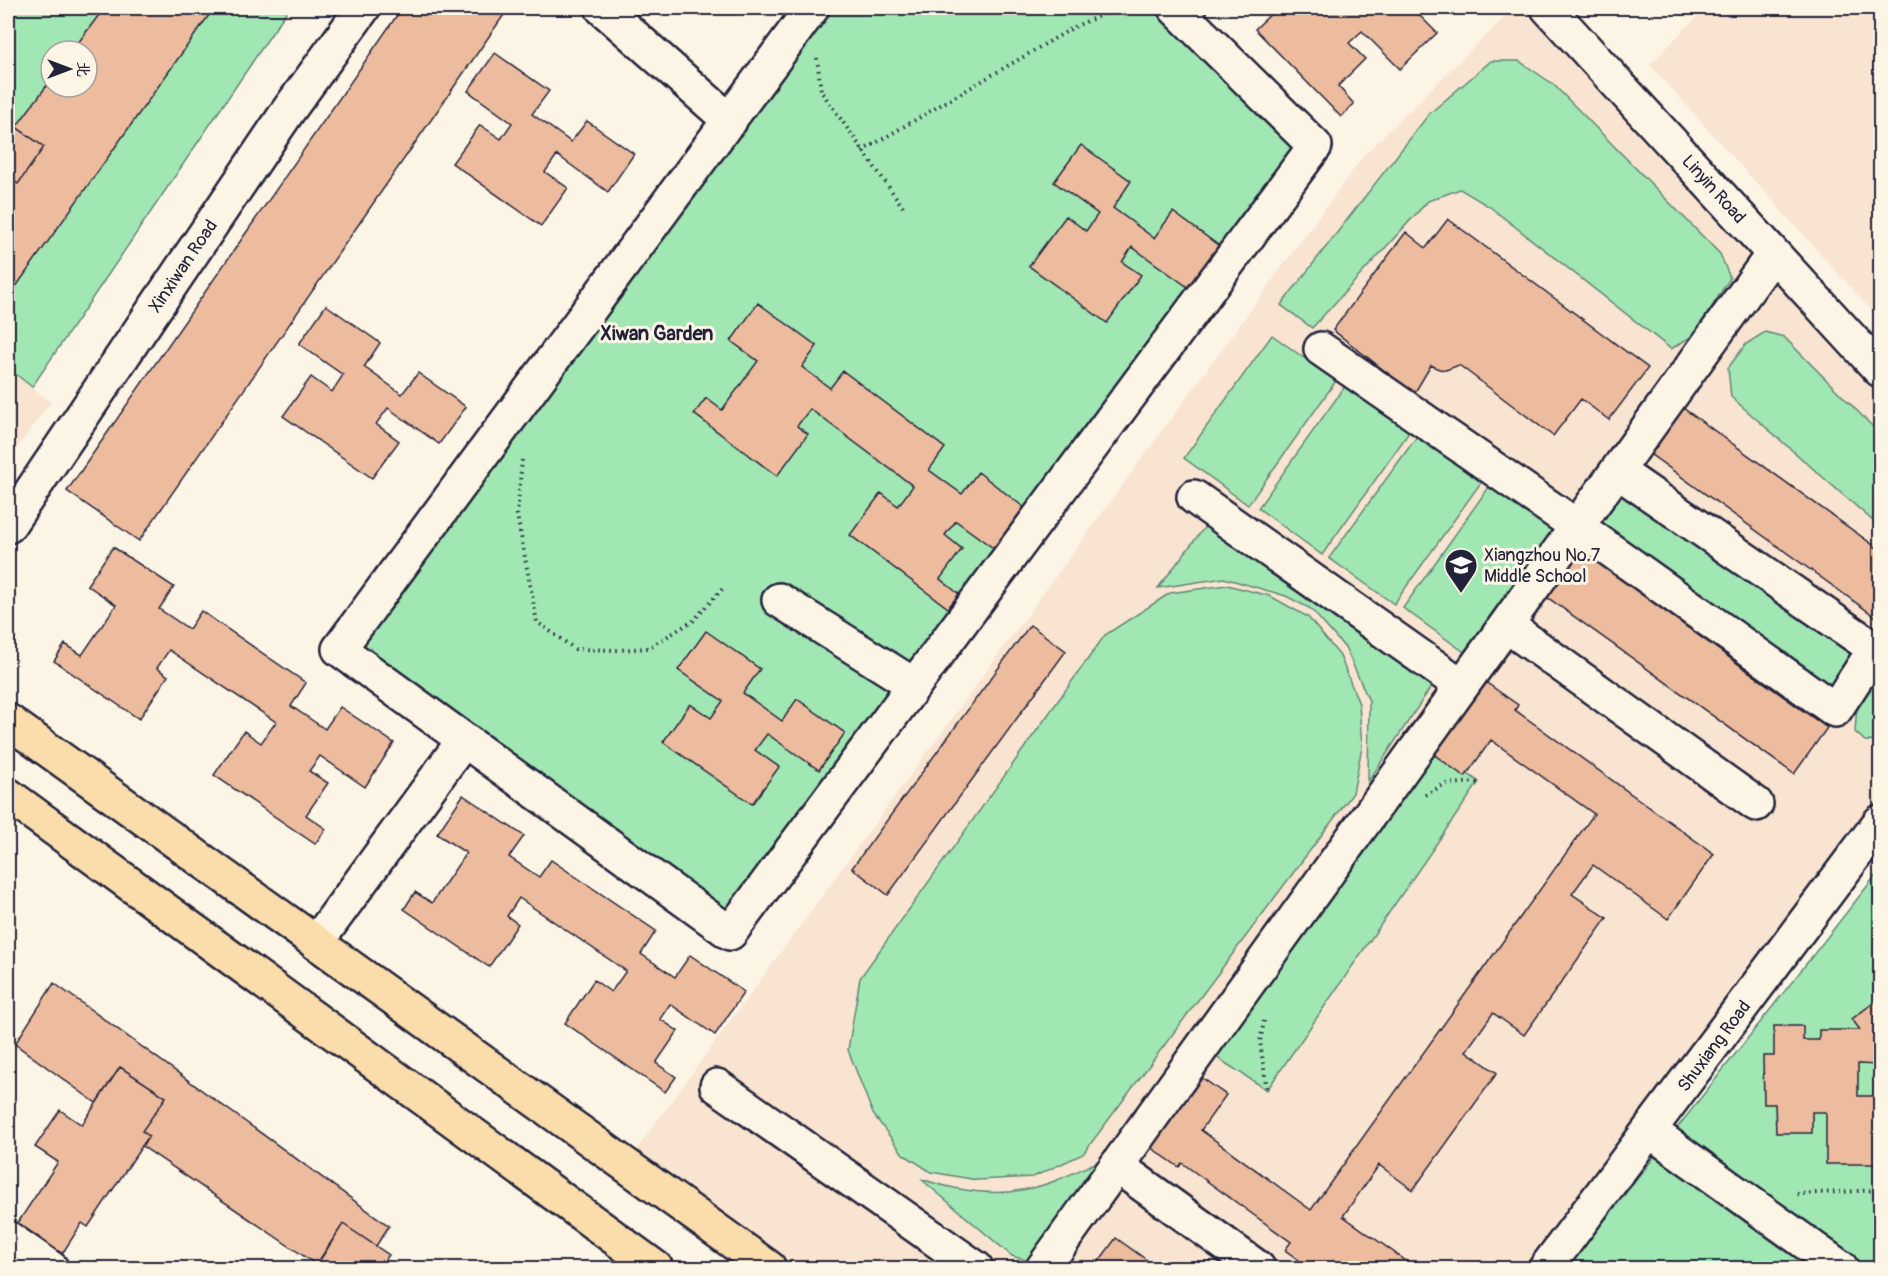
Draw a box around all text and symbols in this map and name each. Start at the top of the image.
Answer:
north arrow [39,39,99,99]
text: 北 [73,61,93,77]
street label: Linyin Road [1677,150,1751,229]
street label: Xinxiwan Road [144,216,223,317]
district label: Xiwan Garden [601,321,713,346]
place label: Xiangzhou No.7 Middle School [1484,544,1601,588]
school or university icon: Xiangzhou No.7 Middle School [1443,547,1479,594]
street label: Shuxiang Road [1673,996,1756,1097]

